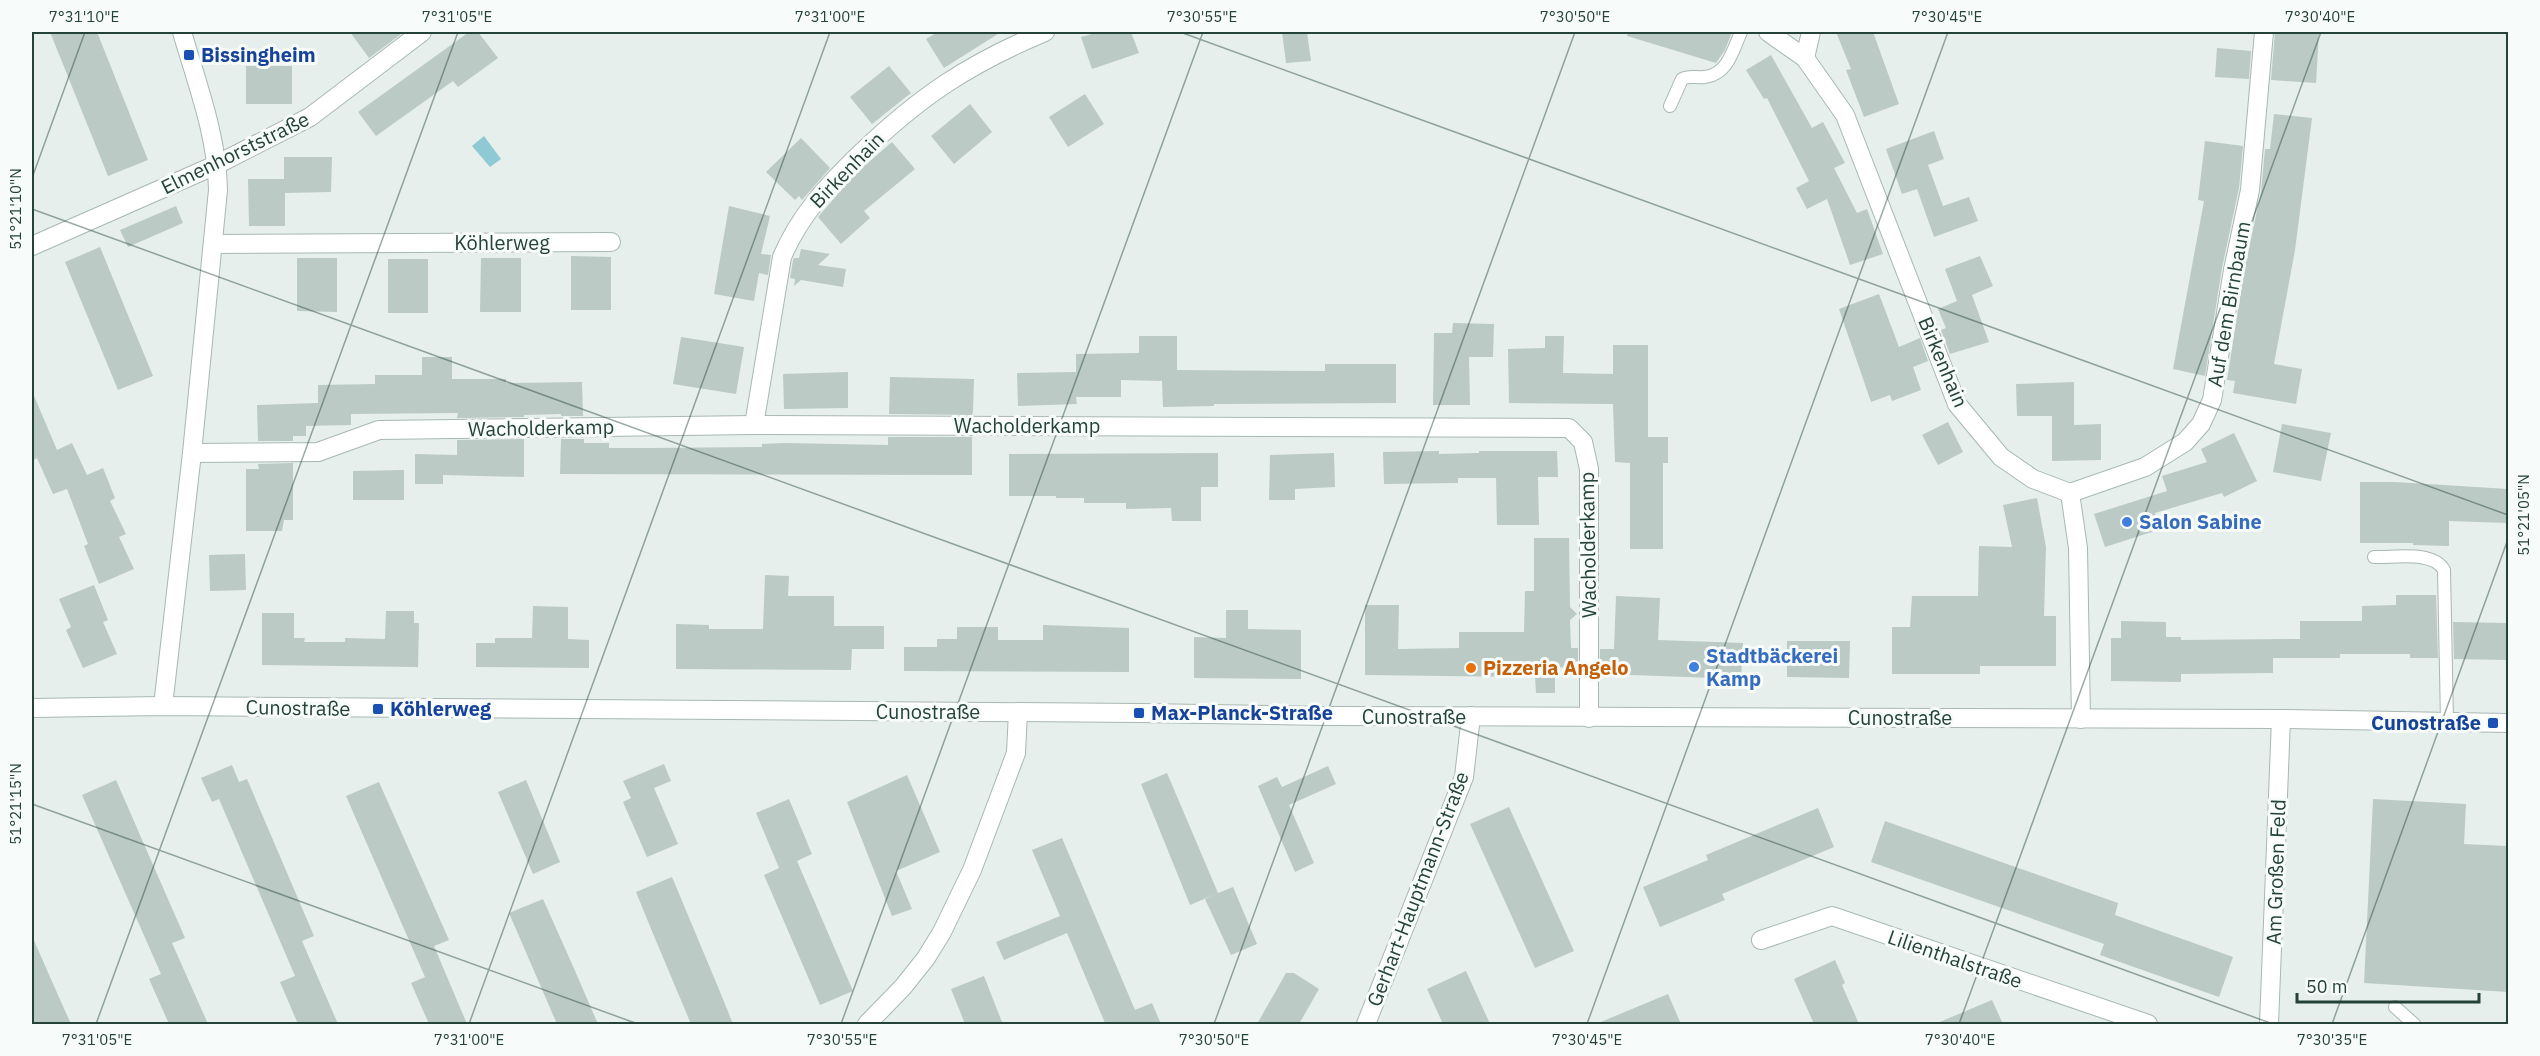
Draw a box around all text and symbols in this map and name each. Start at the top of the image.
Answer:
text: 7°31'10"E [49,7,119,26]
text: 7°31'05"E [422,7,492,26]
text: 7°31'00"E [795,7,865,26]
text: 7°30'55"E [1167,7,1237,26]
text: 7°30'50"E [1540,7,1610,26]
text: 7°30'45"E [1912,7,1982,26]
text: 7°30'40"E [2285,7,2355,26]
place label: Bissingheim [201,41,316,68]
marker: Bissingheim [182,48,196,62]
street label: Elmenhorststraße [156,105,313,200]
street label: Birkenhain [803,126,890,214]
text: 51°21'10"N [6,168,25,250]
street label: Auf dem Birnbaum [2201,219,2256,389]
street label: Köhlerweg [454,229,550,256]
street label: Birkenhain [1912,312,1975,411]
street label: Wacholderkamp [954,412,1100,439]
street label: Wacholderkamp [468,413,614,442]
street label: Wacholderkamp [1573,472,1602,618]
text: 51°21'05"N [2514,474,2533,556]
place label: Salon Sabine [2139,508,2262,535]
marker: Salon Sabine [2120,515,2134,529]
place label: Stadtbäckerei Kamp [1706,642,1838,692]
place label: Pizzeria Angelo [1483,654,1629,681]
marker: Stadtbäckerei Kamp [1687,660,1701,674]
marker: Pizzeria Angelo [1464,661,1478,675]
street label: Cunostraße [245,693,351,722]
place label: Köhlerweg [390,695,492,722]
street label: Cunostraße [876,698,980,725]
place label: Max-Planck-Straße [1151,699,1333,726]
marker: Köhlerweg [371,702,385,716]
street label: Cunostraße [1362,703,1466,730]
street label: Cunostraße [1848,704,1952,731]
marker: Max-Planck-Straße [1132,706,1146,720]
place label: Cunostraße [2371,709,2481,736]
marker: Cunostraße [2486,716,2500,730]
text: 51°21'15"N [6,763,25,845]
street label: Gerhart-Hauptmann-Straße [1360,767,1475,1010]
street label: Am Großen Feld [2259,799,2292,945]
street label: Lilienthalstraße [1884,923,2026,994]
scale bar [2297,966,2478,1004]
text: 50 m [2306,975,2348,998]
text: 7°31'05"E [62,1030,132,1049]
text: 7°31'00"E [434,1030,504,1049]
text: 7°30'55"E [807,1030,877,1049]
text: 7°30'50"E [1179,1030,1249,1049]
text: 7°30'45"E [1552,1030,1622,1049]
text: 7°30'40"E [1925,1030,1995,1049]
text: 7°30'35"E [2297,1030,2367,1049]

